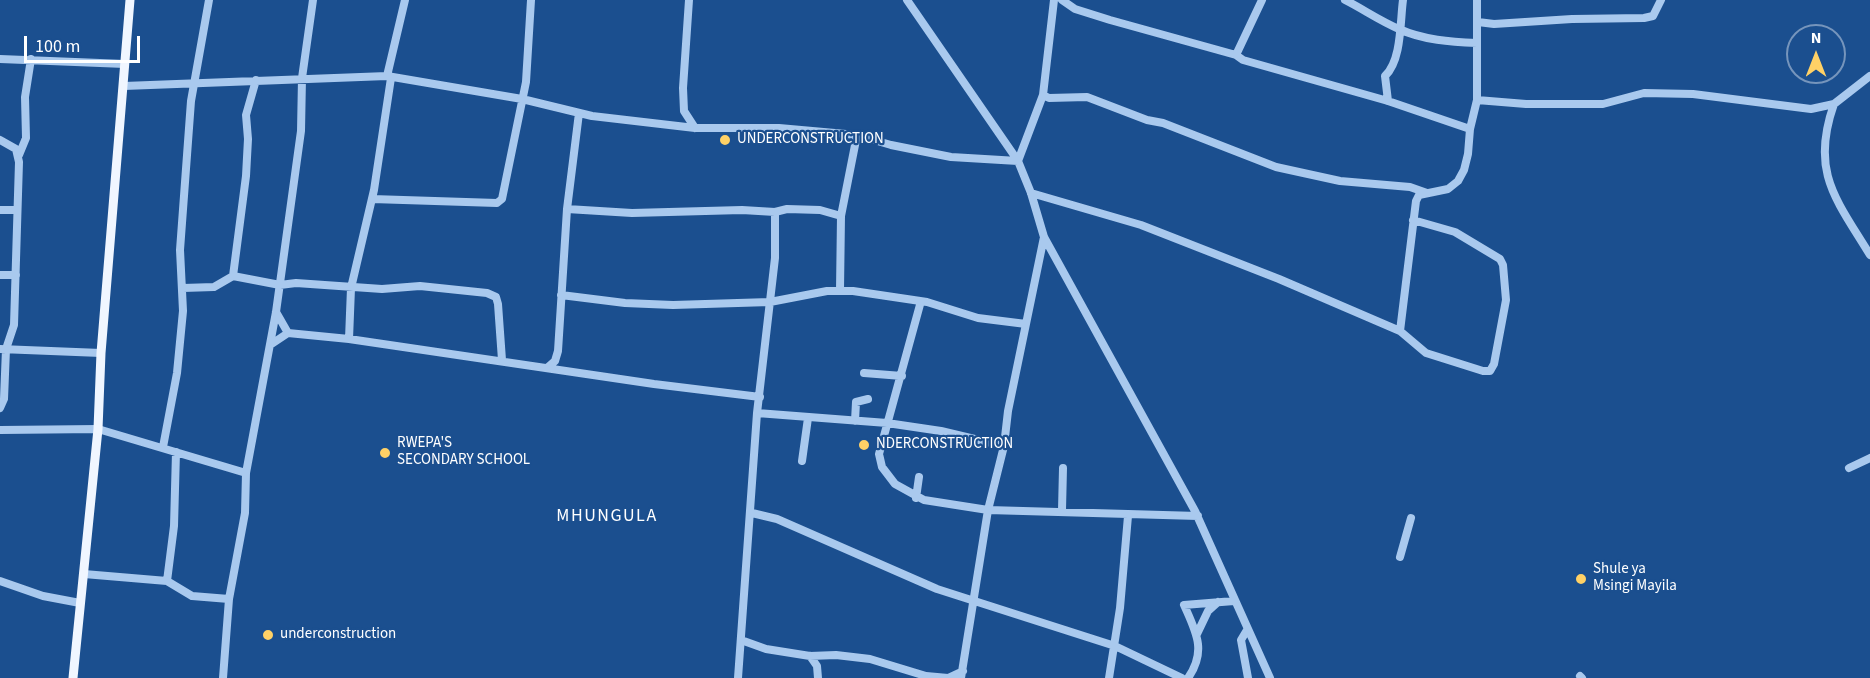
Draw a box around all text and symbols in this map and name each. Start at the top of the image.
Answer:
scale bar [27,24,142,62]
north arrow [1786,24,1846,84]
text: N [1811,27,1821,49]
text: 100 m [35,34,80,59]
place label: UNDERCONSTRUCTION [737,131,884,149]
marker: UNDERCONSTRUCTION [718,133,732,147]
place label: RWEPA'S SECONDARY SCHOOL [397,435,530,470]
place label: NDERCONSTRUCTION [876,436,1013,454]
marker: NDERCONSTRUCTION [857,438,871,452]
marker: RWEPA'S SECONDARY SCHOOL [378,446,392,460]
district label: MHUNGULA [556,506,658,528]
place label: Shule ya Msingi Mayila [1593,561,1677,596]
marker: Shule ya Msingi Mayila [1574,572,1588,586]
place label: underconstruction [280,626,396,644]
marker: underconstruction [261,628,275,642]

